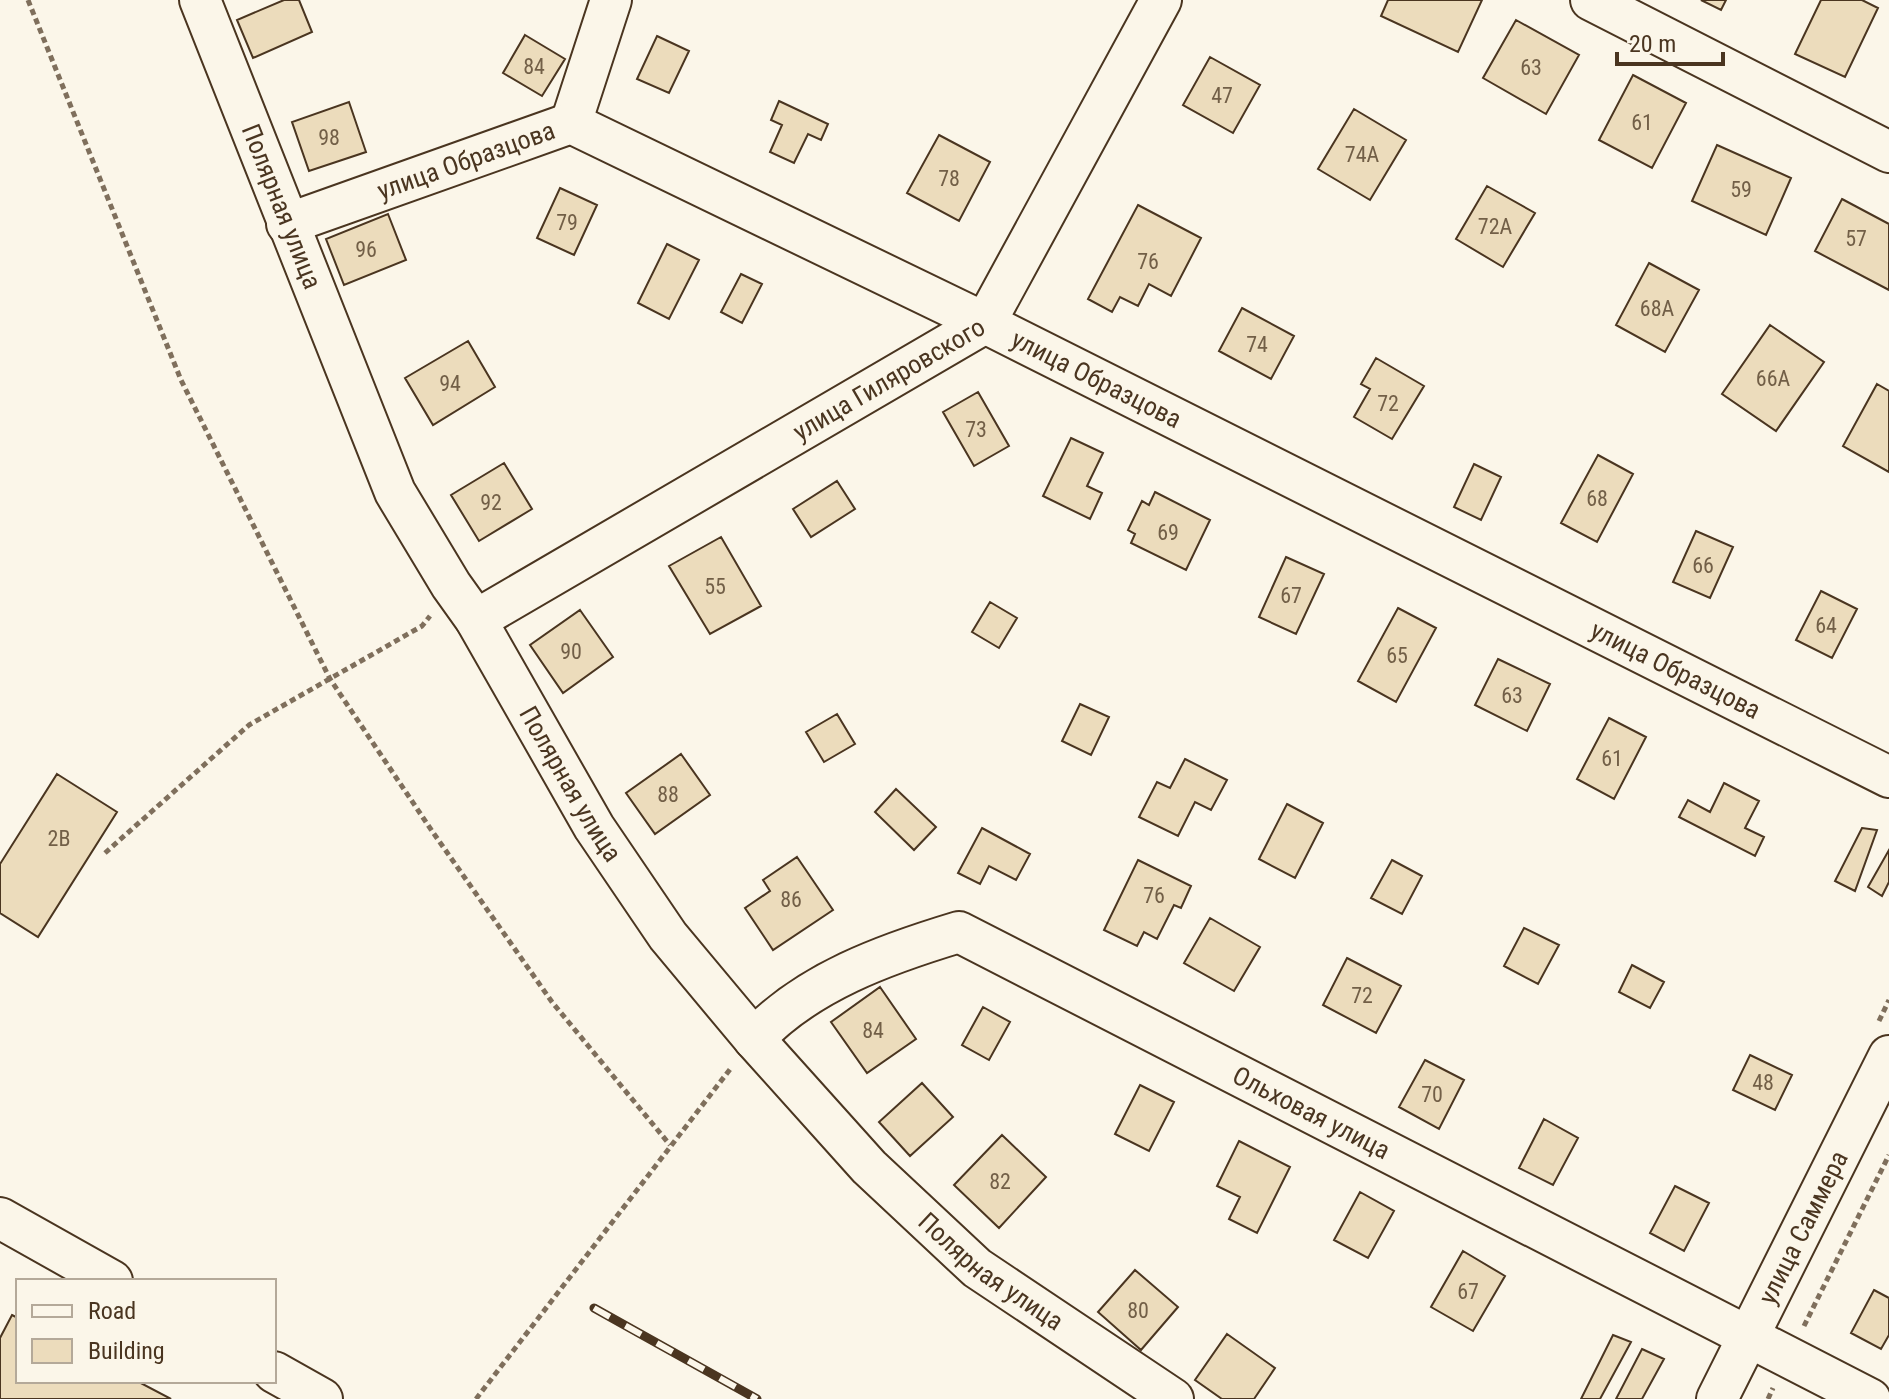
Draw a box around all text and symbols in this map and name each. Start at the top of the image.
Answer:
scale bar [1617,16,1723,66]
text: 20 m [1629,30,1676,58]
house number: 84 [523,54,545,79]
house number: 63 [1520,55,1542,80]
house number: 47 [1211,83,1233,108]
house number: 61 [1631,110,1653,135]
street label: улица Образцова [373,115,559,206]
street label: Полярная улица [236,120,328,293]
house number: 98 [318,125,340,150]
house number: 74А [1345,142,1380,167]
house number: 78 [938,166,960,191]
house number: 59 [1730,177,1752,202]
house number: 79 [556,210,578,235]
house number: 72А [1478,214,1513,239]
house number: 57 [1845,226,1867,251]
house number: 96 [355,237,377,262]
house number: 76 [1137,249,1159,274]
house number: 68А [1640,296,1675,321]
street label: улица Гиляровского [788,311,990,447]
street label: улица Образцова [1007,324,1186,434]
house number: 74 [1246,332,1268,357]
house number: 66А [1756,366,1791,391]
house number: 94 [439,371,461,396]
house number: 72 [1377,391,1399,416]
house number: 73 [965,417,987,442]
house number: 68 [1586,486,1608,511]
house number: 92 [480,490,502,515]
house number: 69 [1157,520,1179,545]
house number: 66 [1692,553,1714,578]
house number: 55 [704,574,726,599]
house number: 67 [1280,583,1302,608]
house number: 64 [1815,613,1837,638]
street label: улица Образцова [1586,615,1766,725]
house number: 90 [560,639,582,664]
house number: 65 [1386,643,1408,668]
house number: 63 [1501,683,1523,708]
street label: Полярная улица [513,701,628,867]
house number: 61 [1601,746,1623,771]
house number: 88 [657,782,679,807]
house number: 2В [48,826,70,851]
house number: 76 [1143,883,1165,908]
house number: 86 [780,887,802,912]
house number: 72 [1351,983,1373,1008]
house number: 84 [862,1018,884,1043]
street label: Ольховая улица [1228,1060,1395,1165]
house number: 48 [1752,1070,1774,1095]
house number: 70 [1421,1082,1443,1107]
street label: улица Саммера [1752,1146,1854,1309]
house number: 82 [989,1169,1011,1194]
street label: Полярная улица [912,1206,1069,1336]
legend [16,1279,276,1383]
house number: 67 [1457,1279,1479,1304]
text: Road [88,1297,136,1325]
house number: 80 [1127,1298,1149,1323]
text: Building [88,1337,165,1365]

